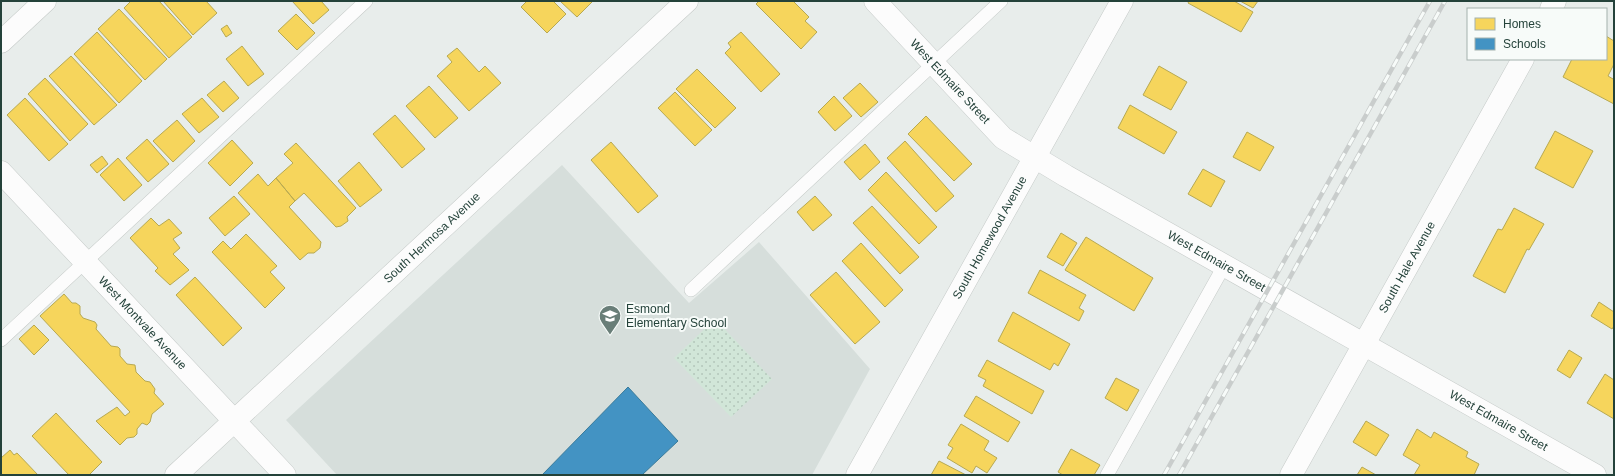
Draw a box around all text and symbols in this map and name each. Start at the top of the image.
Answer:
legend [1467,8,1607,60]
text: Homes [1503,17,1541,31]
street label: West Edmaire Street [907,36,993,127]
text: Schools [1503,37,1546,51]
street label: South Homewood Avenue [950,173,1030,302]
street label: South Hermosa Avenue [381,189,483,286]
street label: South Hale Avenue [1376,219,1438,315]
street label: West Edmaire Street [1165,228,1269,295]
street label: West Montvale Avenue [96,274,190,373]
place label: Esmond Elementary School [626,302,727,330]
school or university icon: Esmond Elementary School [597,303,623,336]
street label: West Edmaire Street [1447,387,1551,454]

